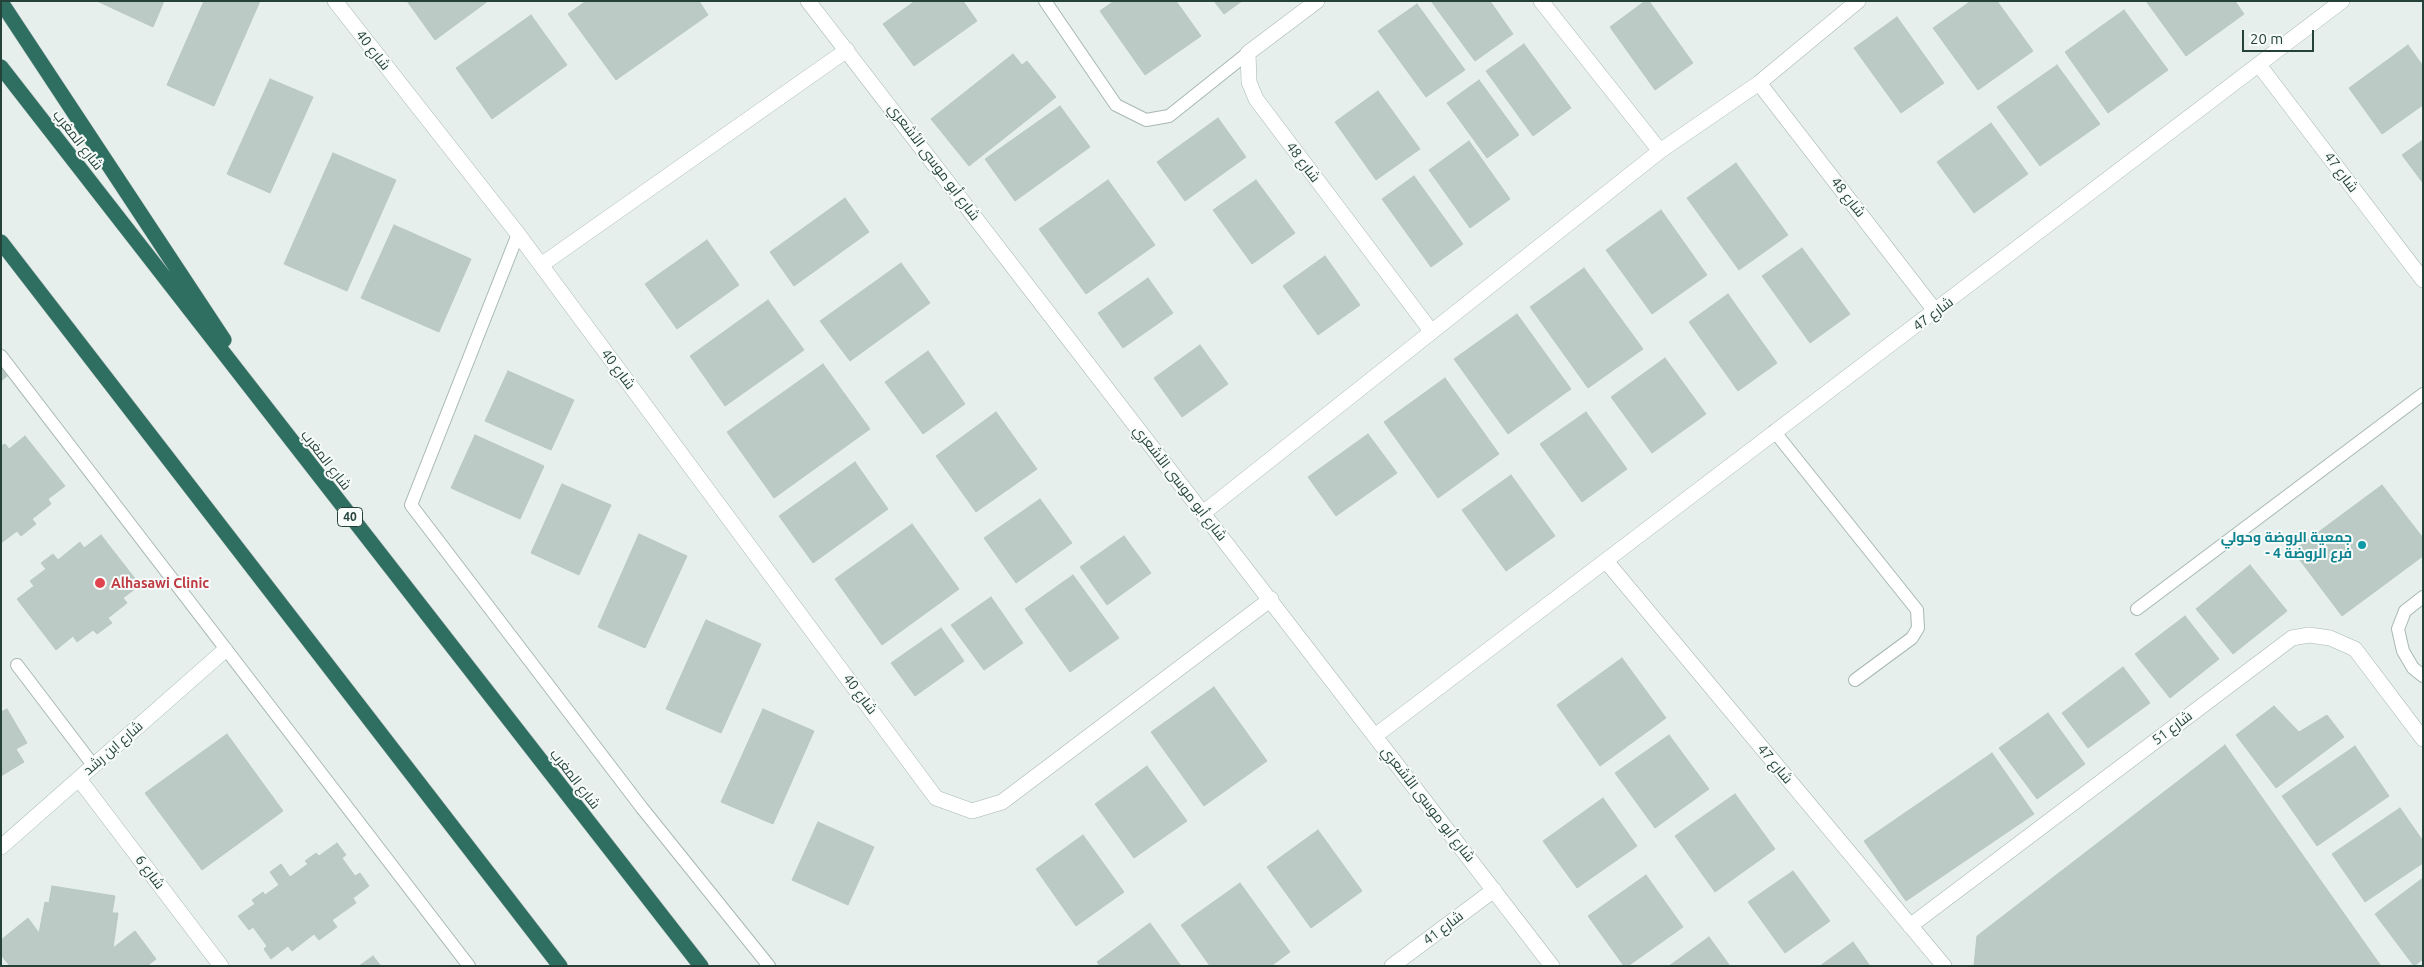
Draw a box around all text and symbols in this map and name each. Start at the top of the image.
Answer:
scale bar [2244,20,2316,52]
street label: شارع 40 [352,27,394,73]
text: 20 m [2250,30,2283,47]
street label: شارع أبو موسى الأشعري [885,100,983,224]
street label: شارع المغرب [49,107,107,173]
street label: شارع 48 [1282,139,1324,185]
street label: شارع 47 [2320,149,2362,195]
street label: شارع 48 [1827,174,1869,220]
street label: شارع 47 [1910,293,1956,335]
street label: شارع 40 [597,346,639,392]
street label: شارع أبو موسى الأشعري [1130,422,1230,544]
street label: شارع المغرب [297,427,355,493]
road number: 40 [338,508,362,526]
place label: جمعية الروضة وحولي - فرع الروضة 4 [2221,529,2352,562]
marker: جمعية الروضة وحولي - فرع الروضة 4 [2356,539,2368,551]
place label: Alhasawi Clinic [111,575,209,591]
marker: Alhasawi Clinic [93,576,107,590]
street label: شارع 40 [839,671,881,717]
street label: شارع 51 [2149,707,2195,749]
street label: شارع ابن رشد [80,718,146,778]
street label: شارع 47 [1754,741,1796,787]
street label: شارع أبو موسى الأشعري [1378,743,1478,865]
street label: شارع المغرب [546,746,604,812]
street label: شارع 6 [132,852,168,892]
street label: شارع 41 [1420,907,1466,949]

